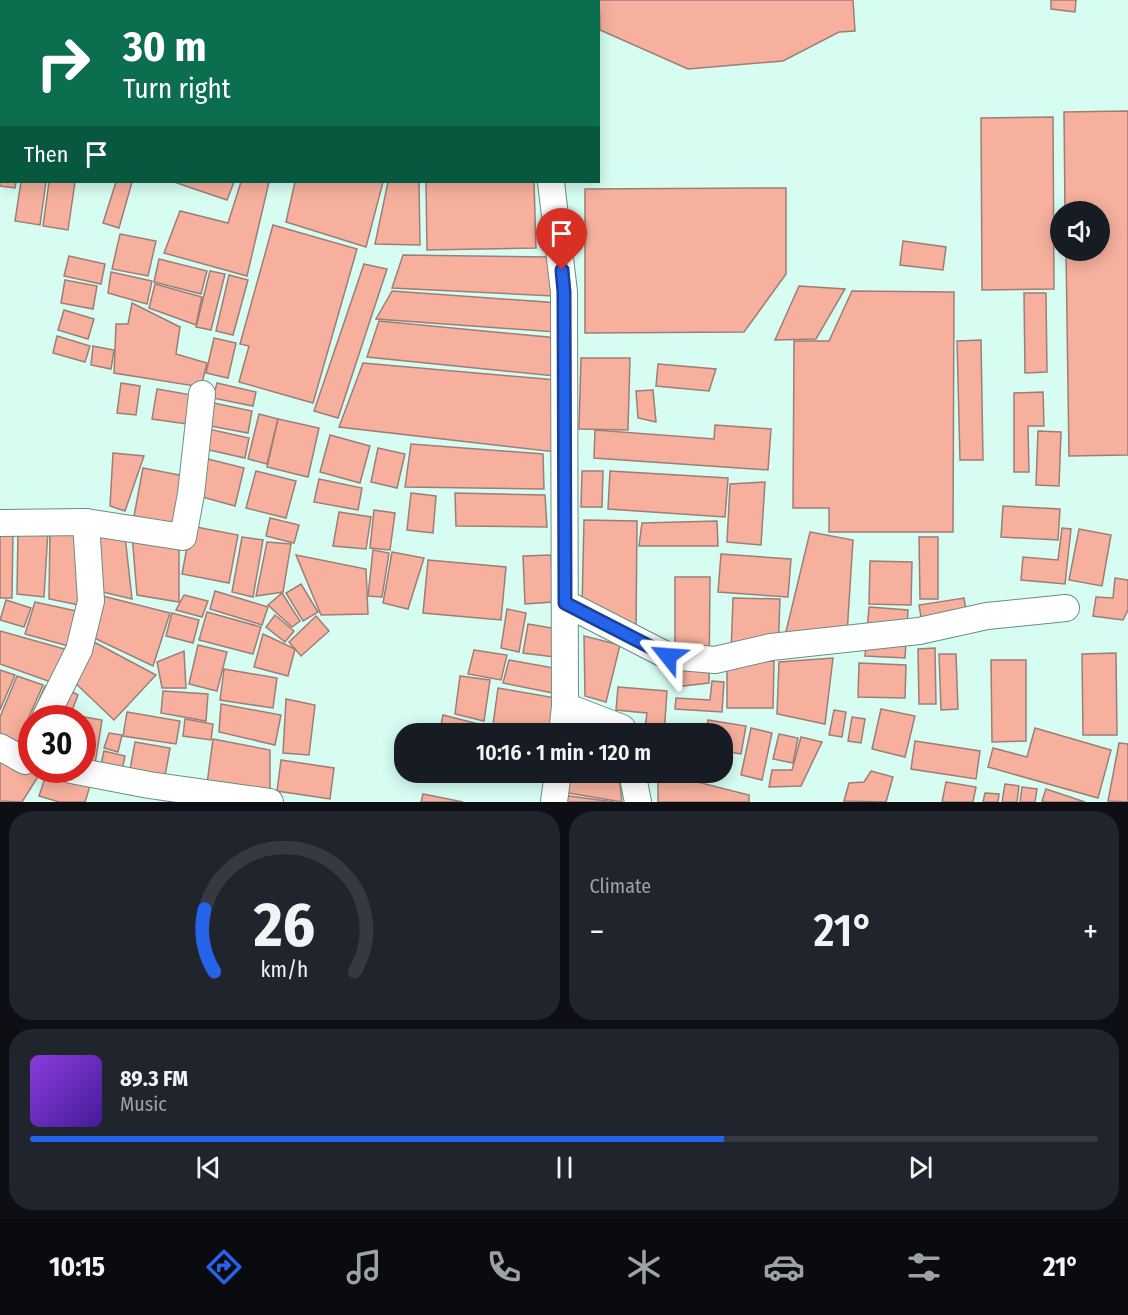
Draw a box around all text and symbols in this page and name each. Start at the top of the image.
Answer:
text: 30 m [123,22,207,72]
icon: right [24,24,102,102]
text: Turn right [123,73,231,105]
icon: arrive [80,138,113,171]
text: Then [24,141,68,168]
map controls [1050,201,1110,261]
button: sound [1050,201,1110,261]
pin [536,208,587,270]
icon: arrive [545,217,578,250]
position arrow [636,624,700,688]
speed limit sign: 30 [18,705,96,783]
text: 10:16 · 1 min · 120 m [476,739,651,766]
text: Climate [590,874,651,898]
text: 26 [252,888,315,963]
text: 21° [814,904,874,958]
text: − [590,912,604,952]
text: + [1083,912,1098,952]
text: km/h [260,958,308,984]
text: 89.3 FM [120,1065,188,1092]
text: Music [120,1092,167,1116]
icon: previous [192,1151,225,1184]
icon: pause [548,1151,581,1184]
icon: next [904,1151,937,1184]
icon: directions [203,1246,245,1288]
icon: music [343,1246,385,1288]
icon: phone [483,1246,525,1288]
icon: climate [623,1246,665,1288]
icon: car [763,1246,805,1288]
icon: filters [903,1246,945,1288]
text: 10:15 [49,1251,105,1283]
text: 21° [1043,1251,1079,1283]

